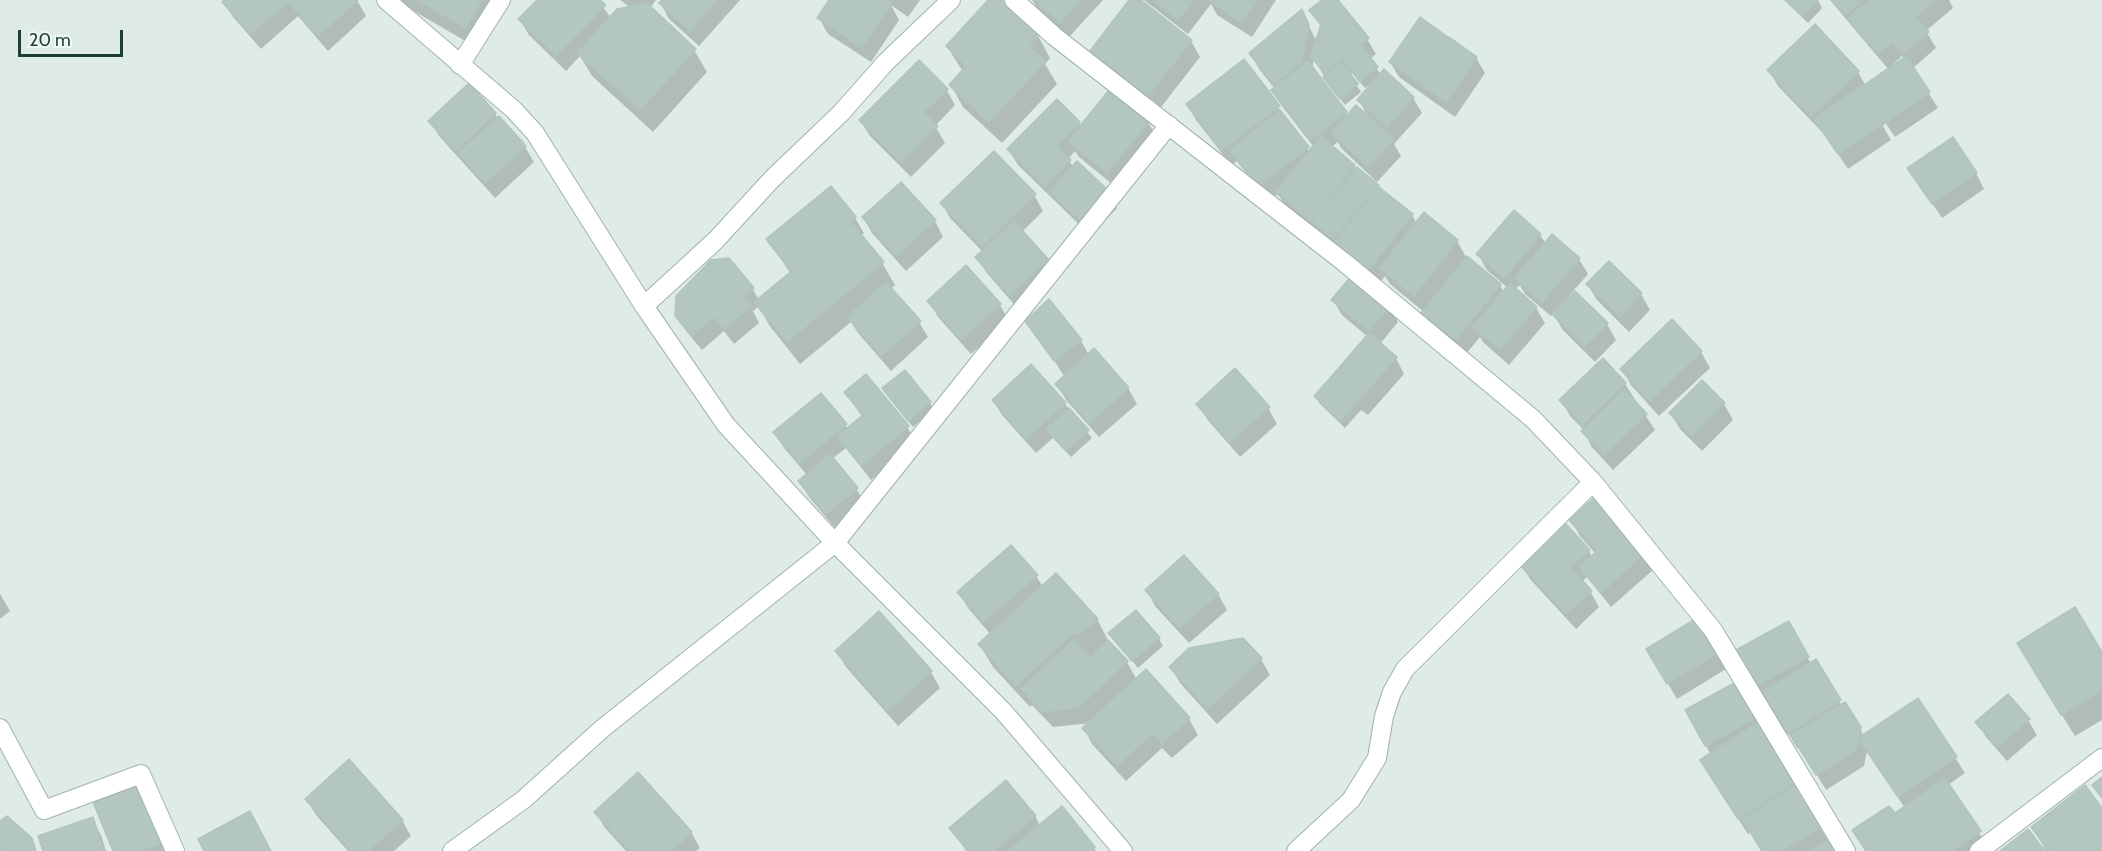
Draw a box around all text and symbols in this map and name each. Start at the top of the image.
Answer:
scale bar [21,18,126,56]
text: 20 m [29,29,71,51]

